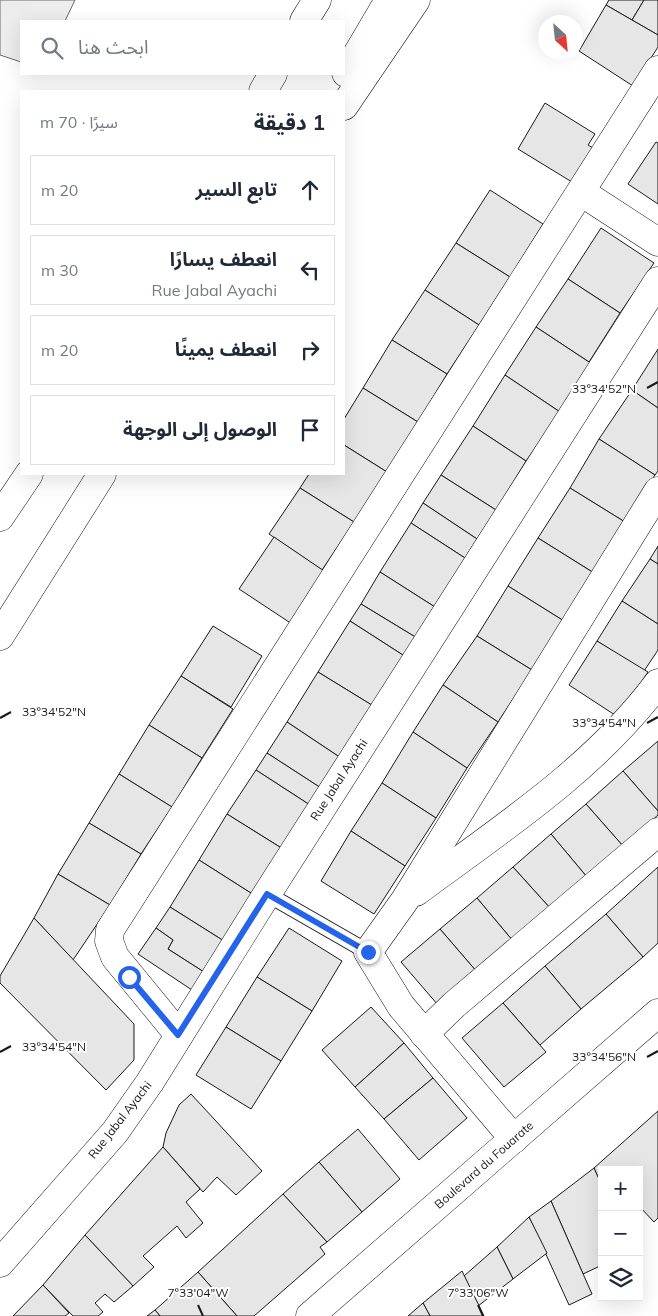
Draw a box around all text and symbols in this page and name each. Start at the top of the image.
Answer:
north arrow [538,15,583,60]
search box [20,20,345,75]
icon: search [38,34,66,62]
text: ابحث هنا [78,35,148,59]
text: 1 دقيقة [254,109,325,135]
text: سيرًا · 70 m [40,112,118,132]
icon: ahead [296,176,324,204]
text: تابع السير [196,177,277,201]
text: 20 m [41,180,78,200]
text: انعطف يسارًا [170,247,277,271]
icon: left [296,256,324,284]
text: 30 m [41,260,78,280]
text: Rue Jabal Ayachi [151,280,277,300]
icon: right [296,336,324,364]
text: انعطف يمينًا [175,337,277,361]
text: 20 m [41,340,78,360]
text: 33°34'52"N [572,381,636,396]
icon: arrive [296,416,324,444]
text: الوصول إلى الوجهة [123,417,277,441]
text: 33°34'52"N [22,704,86,719]
text: 33°34'54"N [572,715,636,730]
street label: Rue Jabal Ayachi [307,736,371,823]
route end [357,941,380,964]
route start [118,966,141,989]
text: 33°34'54"N [22,1039,86,1054]
text: 33°34'56"N [572,1049,636,1064]
street label: Rue Jabal Ayachi [85,1078,155,1161]
street label: Boulevard du Fouarate [431,1118,536,1212]
map controls [598,1166,643,1301]
button: + [598,1166,643,1211]
button: − [598,1211,643,1256]
button: layers [598,1256,643,1301]
text: 7°33'04"W [167,1285,229,1300]
text: 7°33'06"W [447,1285,509,1300]

